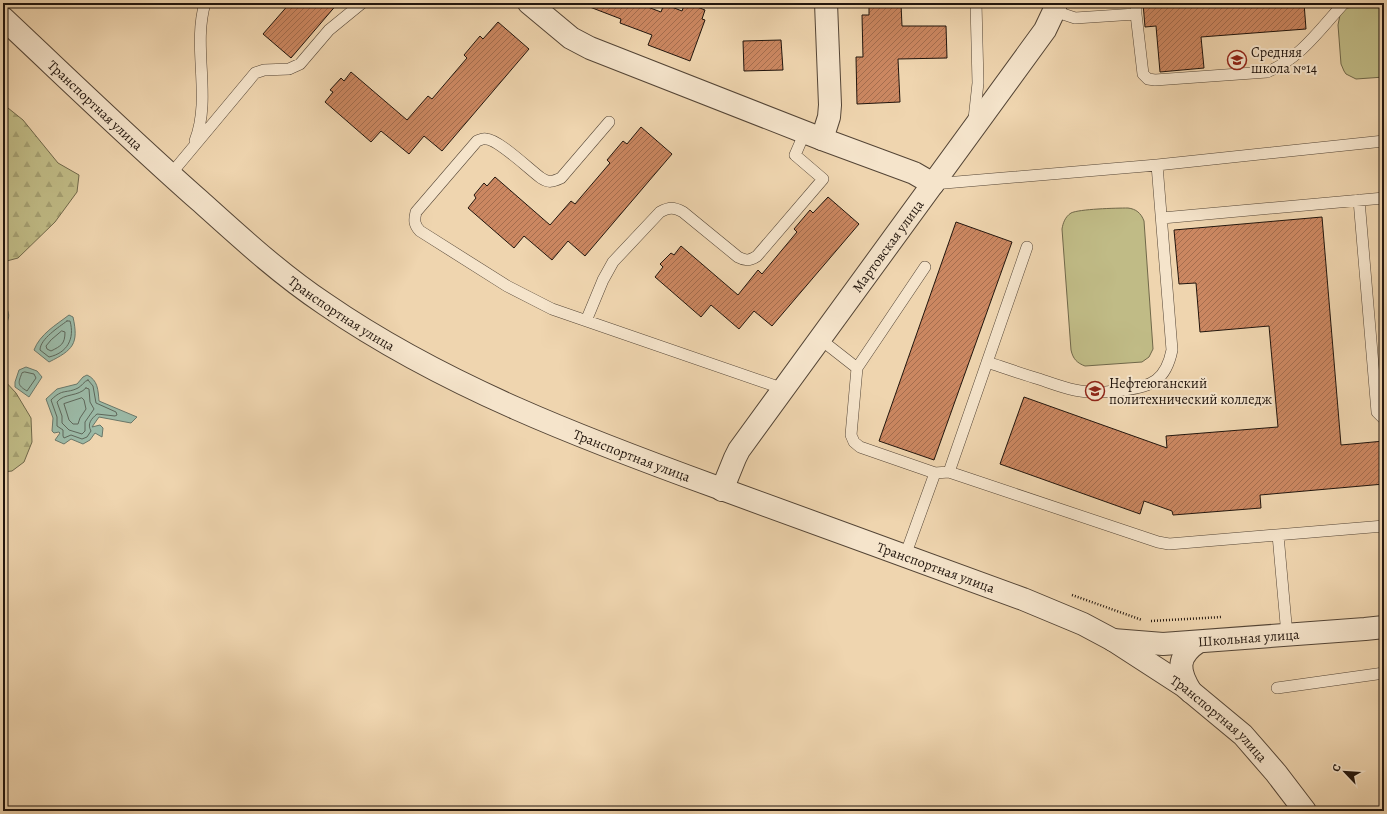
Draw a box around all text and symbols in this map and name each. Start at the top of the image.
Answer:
place label: Средняя школа №14 [1251,43,1317,78]
school or university icon: Средняя школа №14 [1226,49,1248,71]
street label: Транспортная улица [43,56,147,155]
street label: Мартовская улица [848,196,929,296]
street label: Транспортная улица [284,272,399,356]
place label: Нефтеюганский политехнический колледж [1109,374,1273,409]
school or university icon: Нефтеюганский политехнический колледж [1084,380,1106,402]
street label: Транспортная улица [570,425,693,487]
street label: Транспортная улица [874,538,998,598]
street label: Школьная улица [1197,625,1301,651]
street label: Транспортная улица [1167,671,1272,767]
north arrow [1325,752,1365,792]
text: С [1328,762,1345,774]

